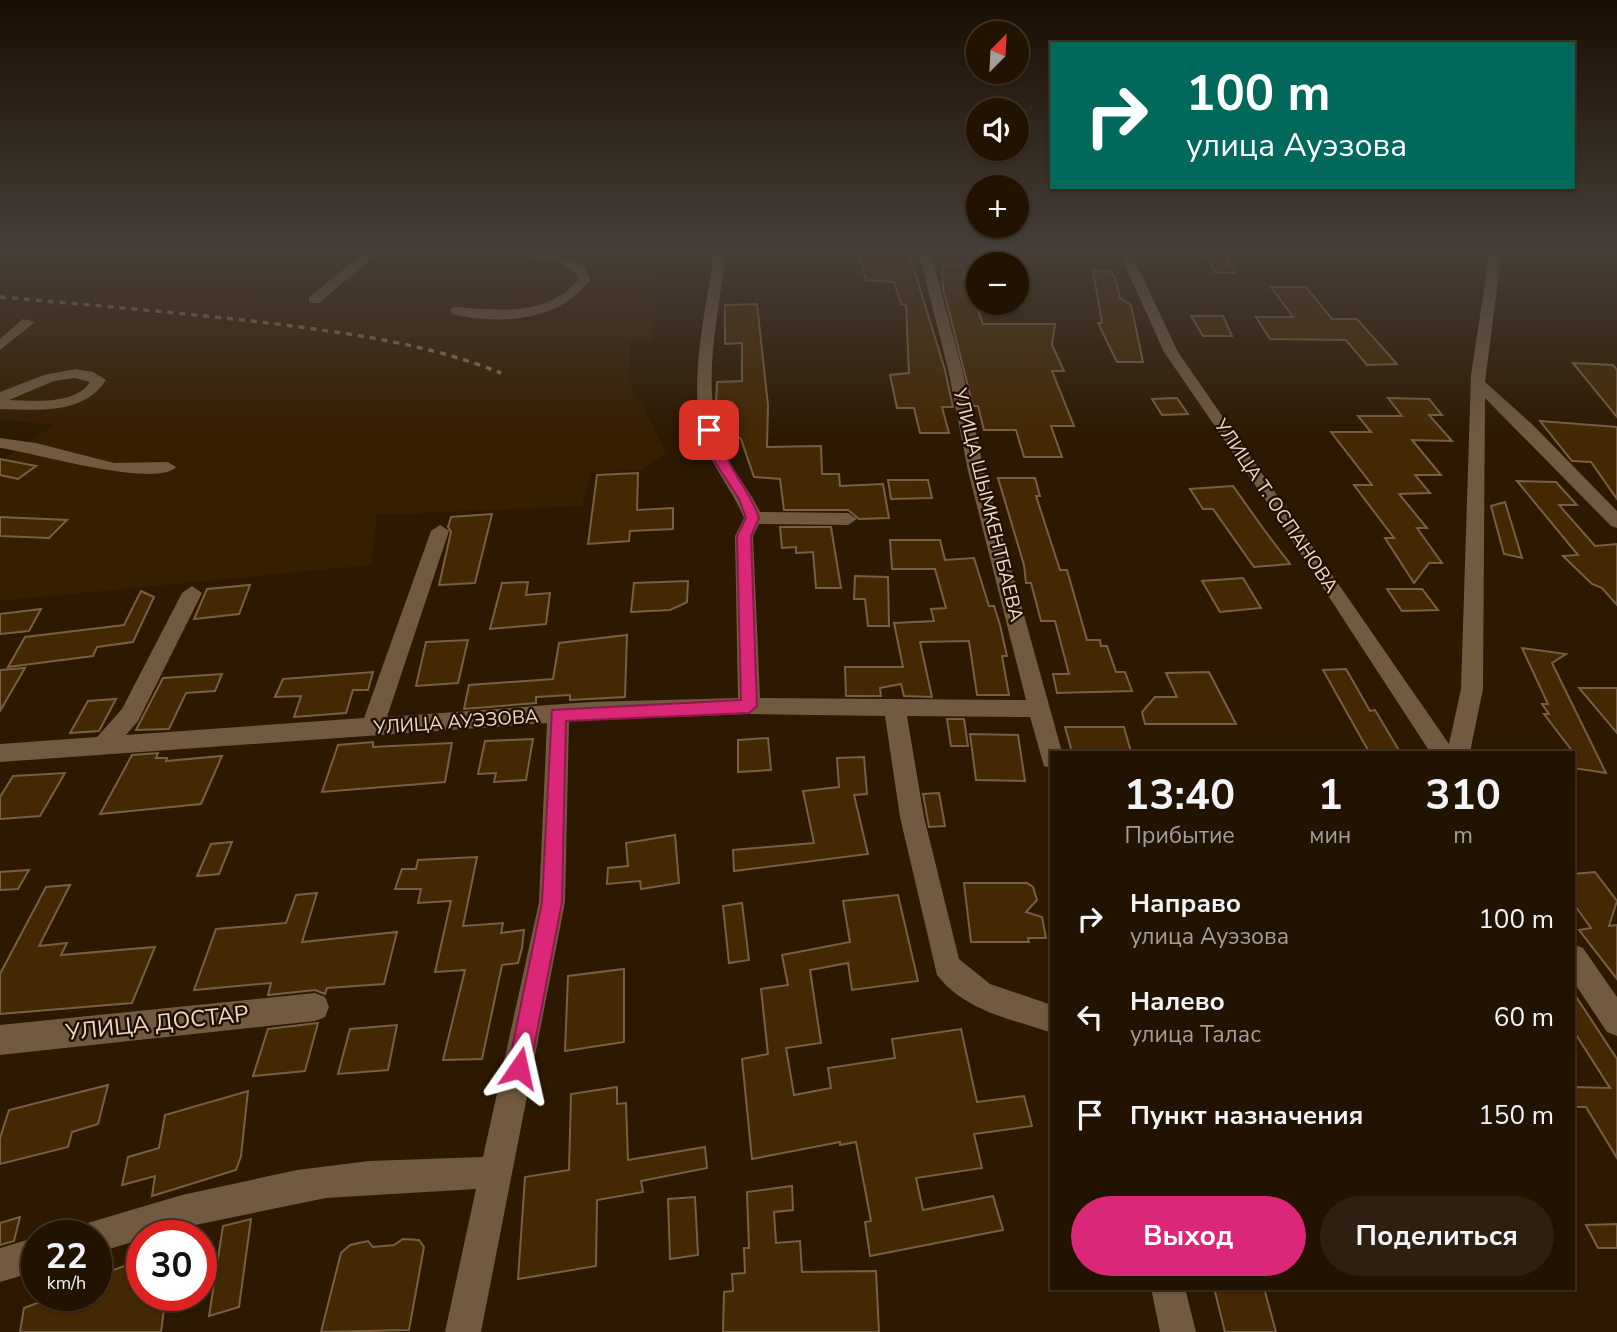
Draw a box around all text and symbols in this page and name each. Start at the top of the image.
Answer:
north arrow [966,21,1029,84]
map controls [966,21,1029,315]
text: 100 m [1186,60,1330,127]
icon: right [1071,70,1162,161]
button: sound [966,98,1029,161]
text: улица Ауэзова [1186,124,1407,167]
button: + [966,175,1029,238]
button: − [966,252,1029,315]
street label: УЛИЦА ШЫМКЕНТБАЕВА [946,385,1030,625]
pin [679,400,739,460]
icon: arrive [690,411,728,449]
street label: УЛИЦА Т. ОСПАНОВА [1207,413,1344,598]
street label: УЛИЦА АУЭЗОВА [372,703,539,741]
text: 13:40 [1124,767,1235,824]
text: 1 [1318,767,1343,824]
text: 310 [1425,767,1501,824]
text: Прибытие [1124,820,1235,851]
text: мин [1309,820,1351,851]
text: m [1453,820,1473,851]
text: Направо [1130,886,1241,921]
icon: right [1071,900,1109,938]
text: 100 m [1478,902,1554,937]
text: улица Ауэзова [1130,921,1289,952]
text: Налево [1130,984,1225,1019]
street label: УЛИЦА ДОСТАР [63,998,250,1048]
icon: left [1071,998,1109,1036]
text: 60 m [1494,1000,1554,1035]
text: улица Талас [1130,1019,1261,1050]
position arrow [482,1031,556,1105]
icon: arrive [1071,1096,1109,1134]
text: Пункт назначения [1130,1098,1363,1133]
text: 150 m [1478,1098,1554,1133]
button: Выход [1071,1196,1306,1276]
button: Поделиться [1320,1196,1554,1276]
speed limit sign: 30 [126,1220,217,1311]
text: 22 [45,1233,88,1280]
text: km/h [47,1271,86,1295]

